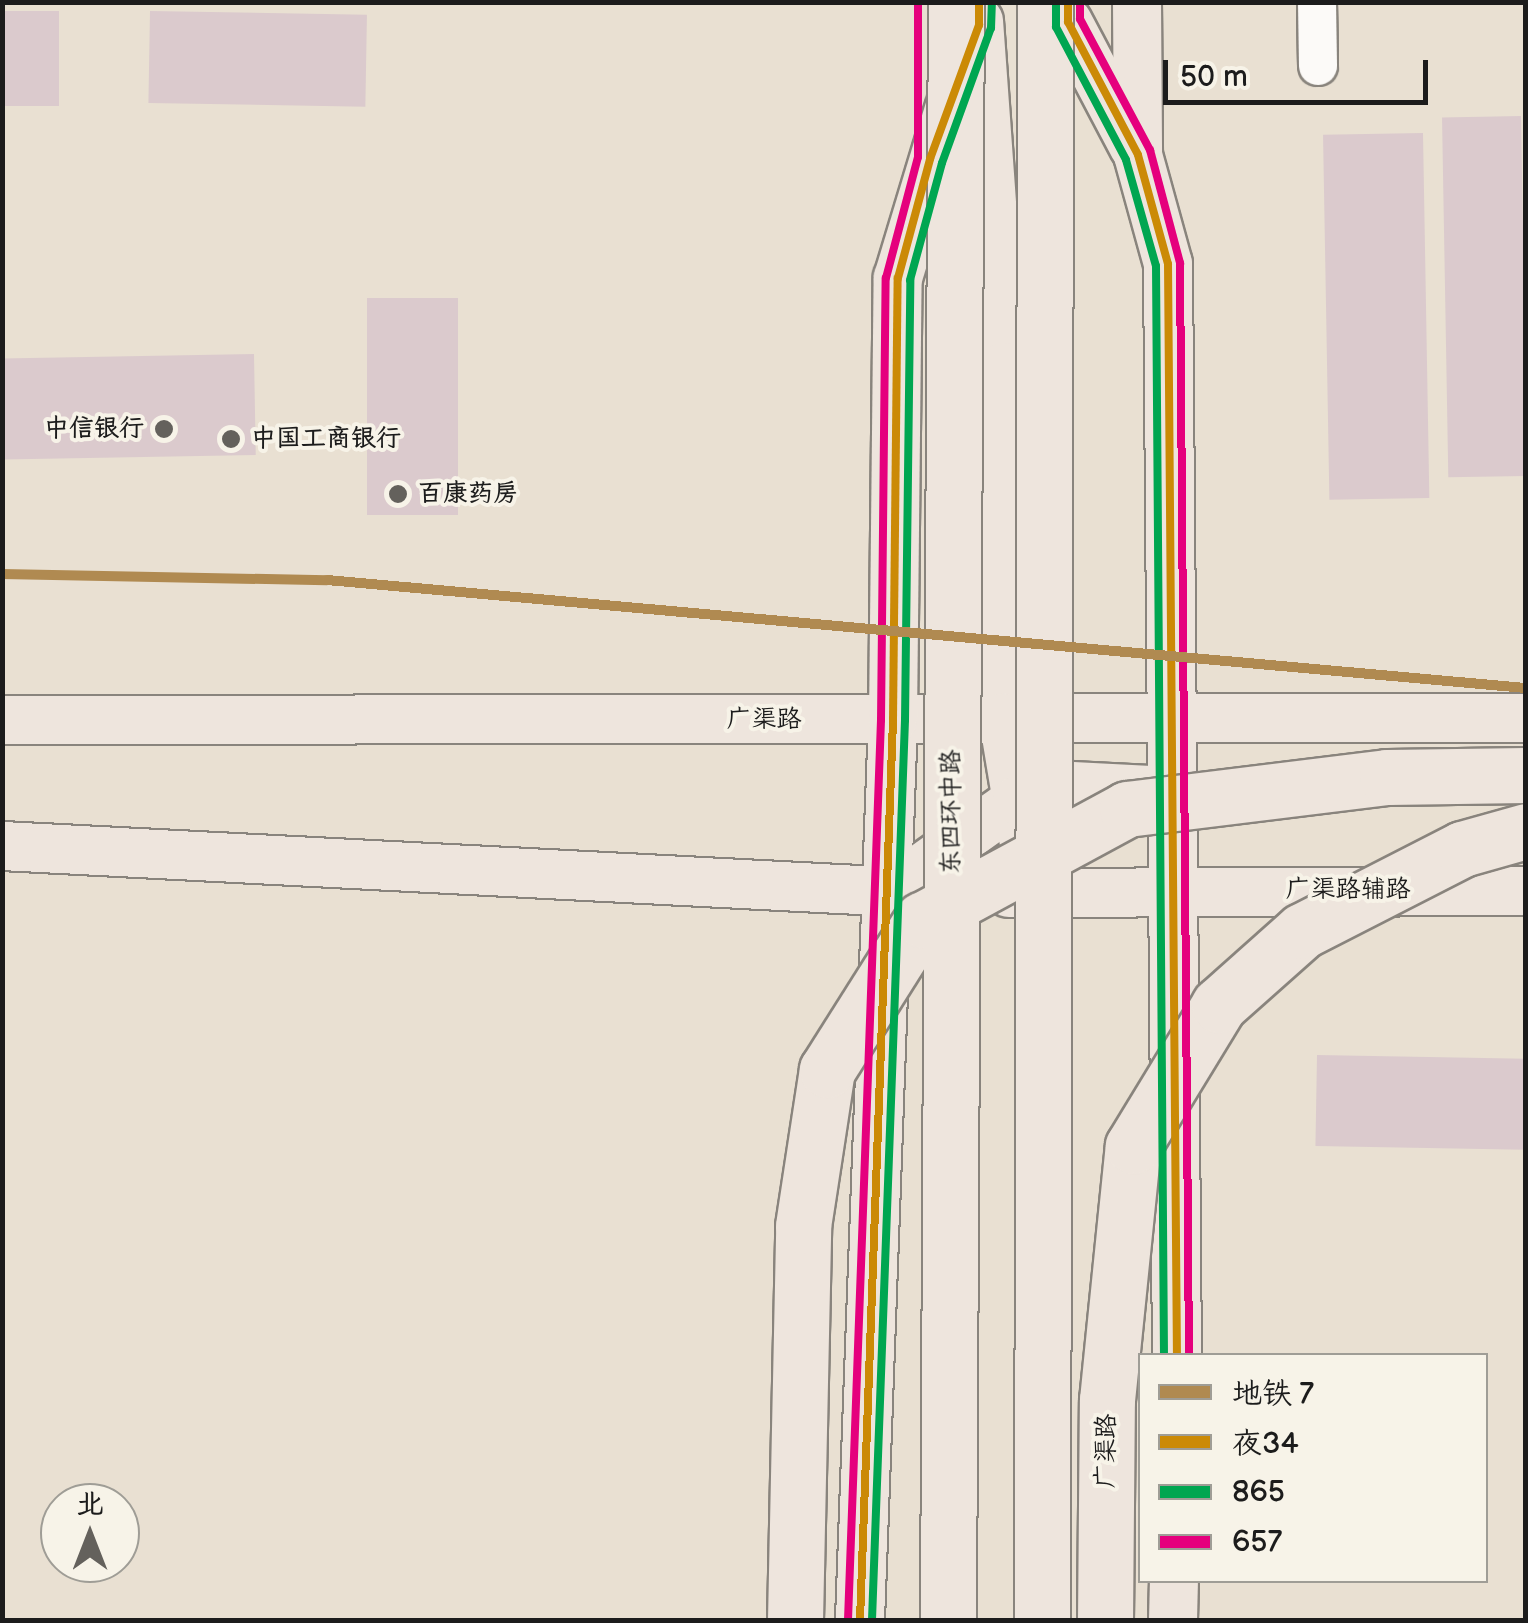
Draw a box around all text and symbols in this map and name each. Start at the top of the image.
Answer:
scale bar [1168,40,1433,102]
text: 50 m [1180,59,1248,95]
place label: 中信银行 [44,414,144,444]
marker: 中信银行 [153,418,175,440]
place label: 中国工商银行 [251,424,401,454]
marker: 中国工商银行 [220,428,242,450]
place label: 百康药房 [418,479,518,509]
marker: 百康药房 [387,483,409,505]
street label: 广渠路 [727,705,801,735]
street label: 东四环中路 [937,750,967,874]
street label: 广渠路辅路 [1286,875,1410,905]
legend [1138,1353,1488,1583]
text: 地铁 7 [1232,1376,1314,1412]
street label: 广渠路 [1091,1413,1123,1489]
text: 夜34 [1232,1426,1299,1462]
text: 865 [1232,1474,1285,1510]
north arrow [40,1483,140,1583]
text: 北 [76,1488,104,1521]
text: 657 [1232,1524,1282,1560]

